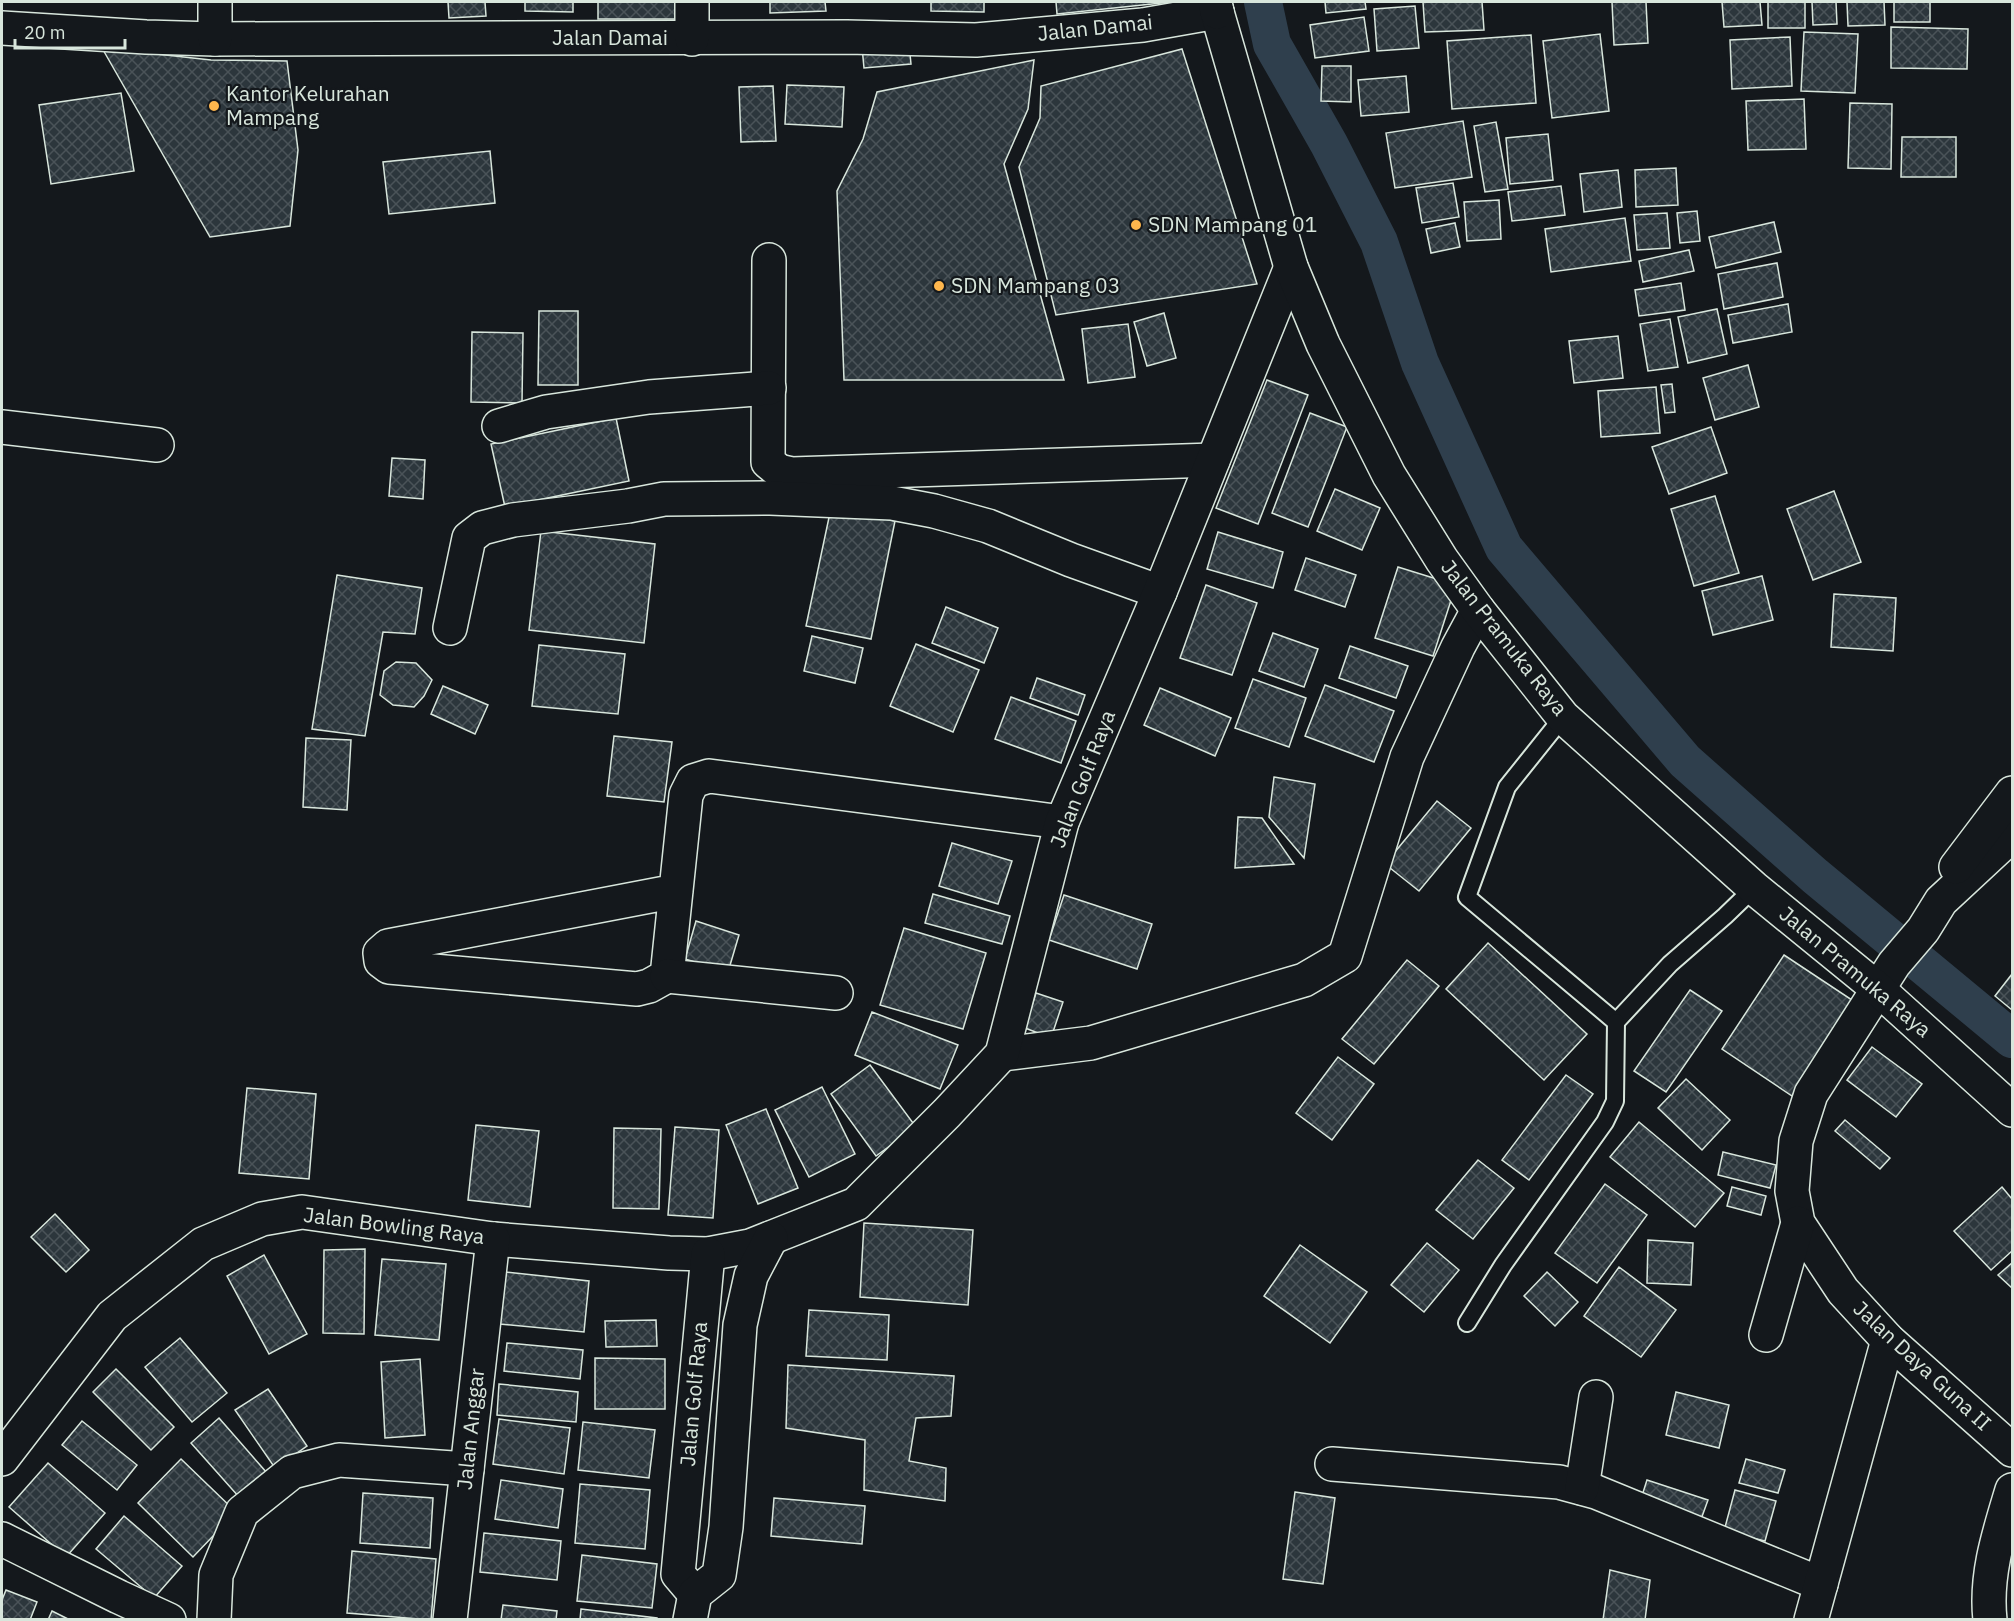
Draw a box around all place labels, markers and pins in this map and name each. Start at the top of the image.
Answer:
place label: Kantor Kelurahan Mampang [226,79,390,131]
marker: Kantor Kelurahan Mampang [207,99,221,113]
place label: SDN Mampang 01 [1148,210,1317,238]
marker: SDN Mampang 01 [1129,218,1143,232]
place label: SDN Mampang 03 [951,271,1120,299]
marker: SDN Mampang 03 [932,279,946,293]

